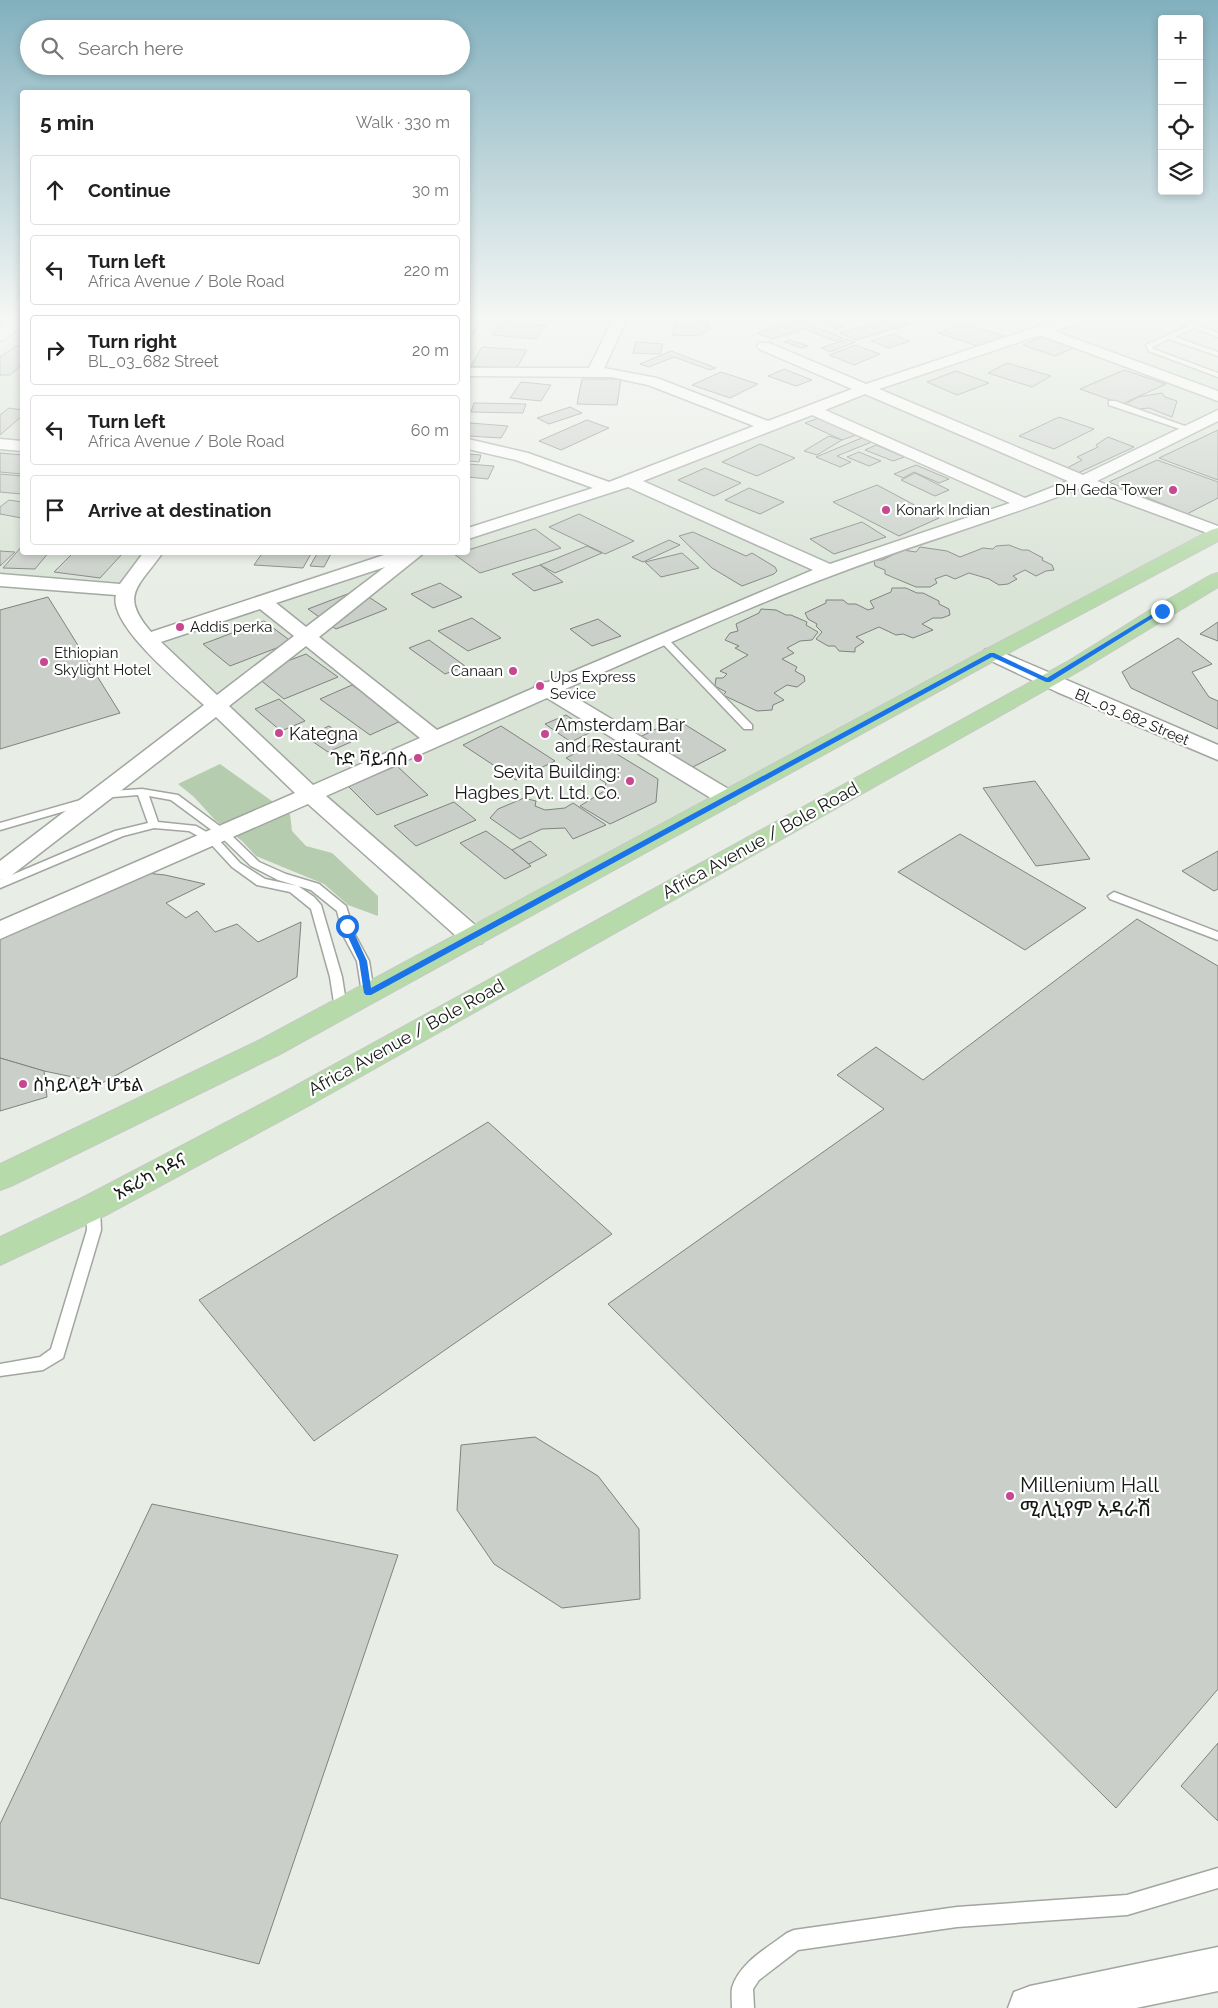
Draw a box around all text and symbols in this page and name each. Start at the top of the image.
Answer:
map controls [1158,15,1203,195]
button: + [1158,15,1203,60]
search box [20,20,470,75]
icon: search [38,34,66,62]
text: Search here [78,37,184,59]
button: − [1158,60,1203,105]
button: locate [1158,105,1203,150]
text: 5 min [40,110,94,135]
text: Walk · 330 m [356,113,450,132]
button: layers [1158,150,1203,195]
icon: ahead [41,176,69,204]
text: Continue [88,179,171,201]
text: 30 m [412,181,449,200]
text: Turn left [88,250,165,272]
icon: left [41,256,69,284]
text: 220 m [404,261,449,280]
text: Africa Avenue / Bole Road [88,272,284,291]
text: Turn right [88,330,177,352]
icon: right [41,336,69,364]
text: 20 m [412,341,449,360]
text: BL_03_682 Street [88,352,219,371]
text: Turn left [88,410,165,432]
icon: left [41,416,69,444]
text: 60 m [411,421,449,440]
text: Africa Avenue / Bole Road [88,432,284,451]
place label: DH Geda Tower [1055,481,1164,499]
marker: DH Geda Tower [1167,484,1179,496]
icon: arrive [41,496,69,524]
text: Arrive at destination [88,499,272,521]
place label: Konark Indian [896,501,990,519]
marker: Konark Indian [880,504,892,516]
route end [1151,600,1174,623]
place label: Addis perka [190,618,272,636]
marker: Addis perka [174,621,186,633]
place label: Ethiopian Skylight Hotel [54,644,152,679]
marker: Ethiopian Skylight Hotel [38,656,50,668]
place label: Canaan [451,662,503,680]
marker: Canaan [507,665,519,677]
place label: Ups Express Sevice [550,668,636,703]
marker: Ups Express Sevice [534,680,546,692]
street label: BL_03_682 Street [1072,685,1192,749]
place label: Amsterdam Bar and Restaurant [555,714,686,756]
place label: Kategna [289,723,358,744]
marker: Kategna [273,727,285,739]
marker: Amsterdam Bar and Restaurant [539,728,551,740]
place label: ጉድ ቫይብስ [330,748,408,769]
marker: ጉድ ቫይብስ [412,752,424,764]
place label: Sevita Building: Hagbes Pvt. Ltd. Co. [455,761,620,803]
marker: Sevita Building: Hagbes Pvt. Ltd. Co. [624,775,636,787]
street label: Africa Avenue / Bole Road [658,777,862,903]
route start [336,915,359,938]
street label: Africa Avenue / Bole Road [304,974,508,1100]
place label: ስካይላይት ሆቴል [33,1074,143,1095]
marker: ስካይላይት ሆቴል [17,1078,29,1090]
street label: አፍሪካ ጎዳና [110,1148,190,1204]
place label: Millenium Hall ሚሊኒየም አዳራሽ [1020,1472,1159,1521]
marker: Millenium Hall ሚሊኒየም አዳራሽ [1004,1490,1016,1502]

